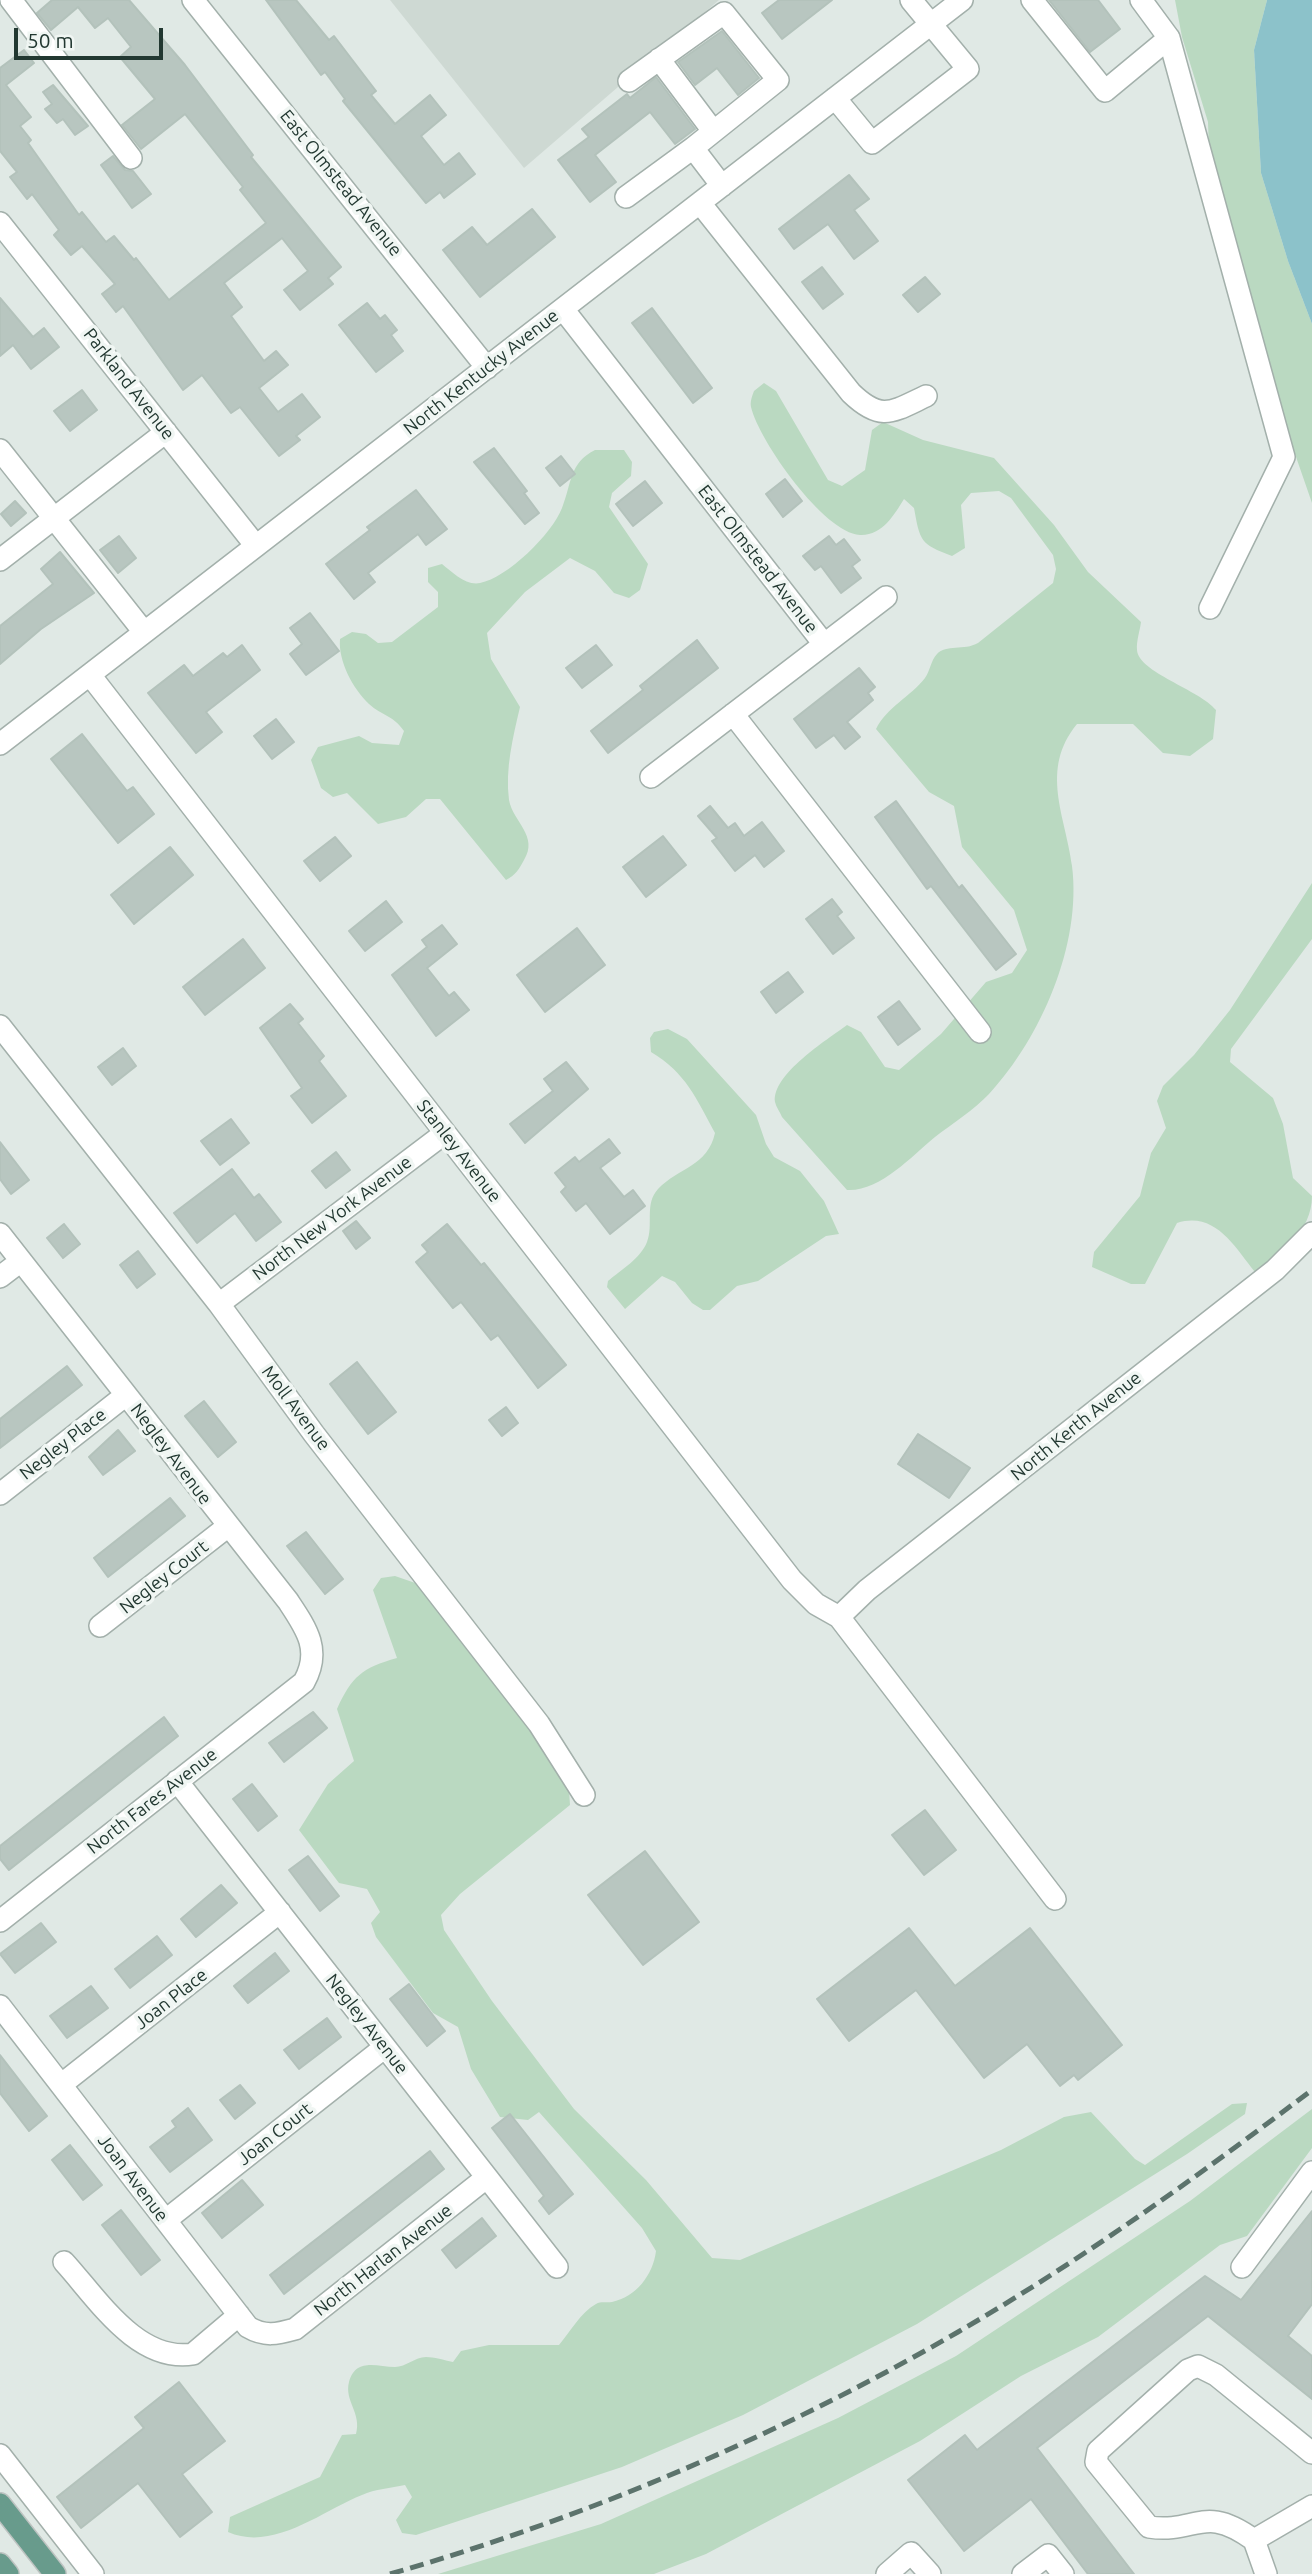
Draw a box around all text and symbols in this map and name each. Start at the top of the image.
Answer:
scale bar [18,14,166,58]
text: 50 m [27,28,74,52]
street label: East Olmstead Avenue [275,106,407,260]
street label: North Kentucky Avenue [399,305,563,439]
street label: Parkland Avenue [79,324,179,444]
street label: East Olmstead Avenue [693,481,823,637]
street label: Stanley Avenue [412,1095,506,1207]
street label: North New York Avenue [248,1151,416,1285]
street label: Moll Avenue [257,1361,335,1455]
street label: North Kerth Avenue [1007,1367,1145,1485]
street label: Negley Avenue [126,1399,216,1509]
street label: Negley Place [16,1404,110,1484]
street label: Negley Court [115,1536,213,1618]
street label: North Fares Avenue [83,1744,221,1858]
street label: Joan Place [130,1964,212,2034]
street label: Negley Avenue [321,1970,413,2078]
street label: Joan Court [233,2098,317,2170]
street label: Joan Avenue [93,2130,173,2226]
street label: North Harlan Avenue [310,2199,456,2321]

